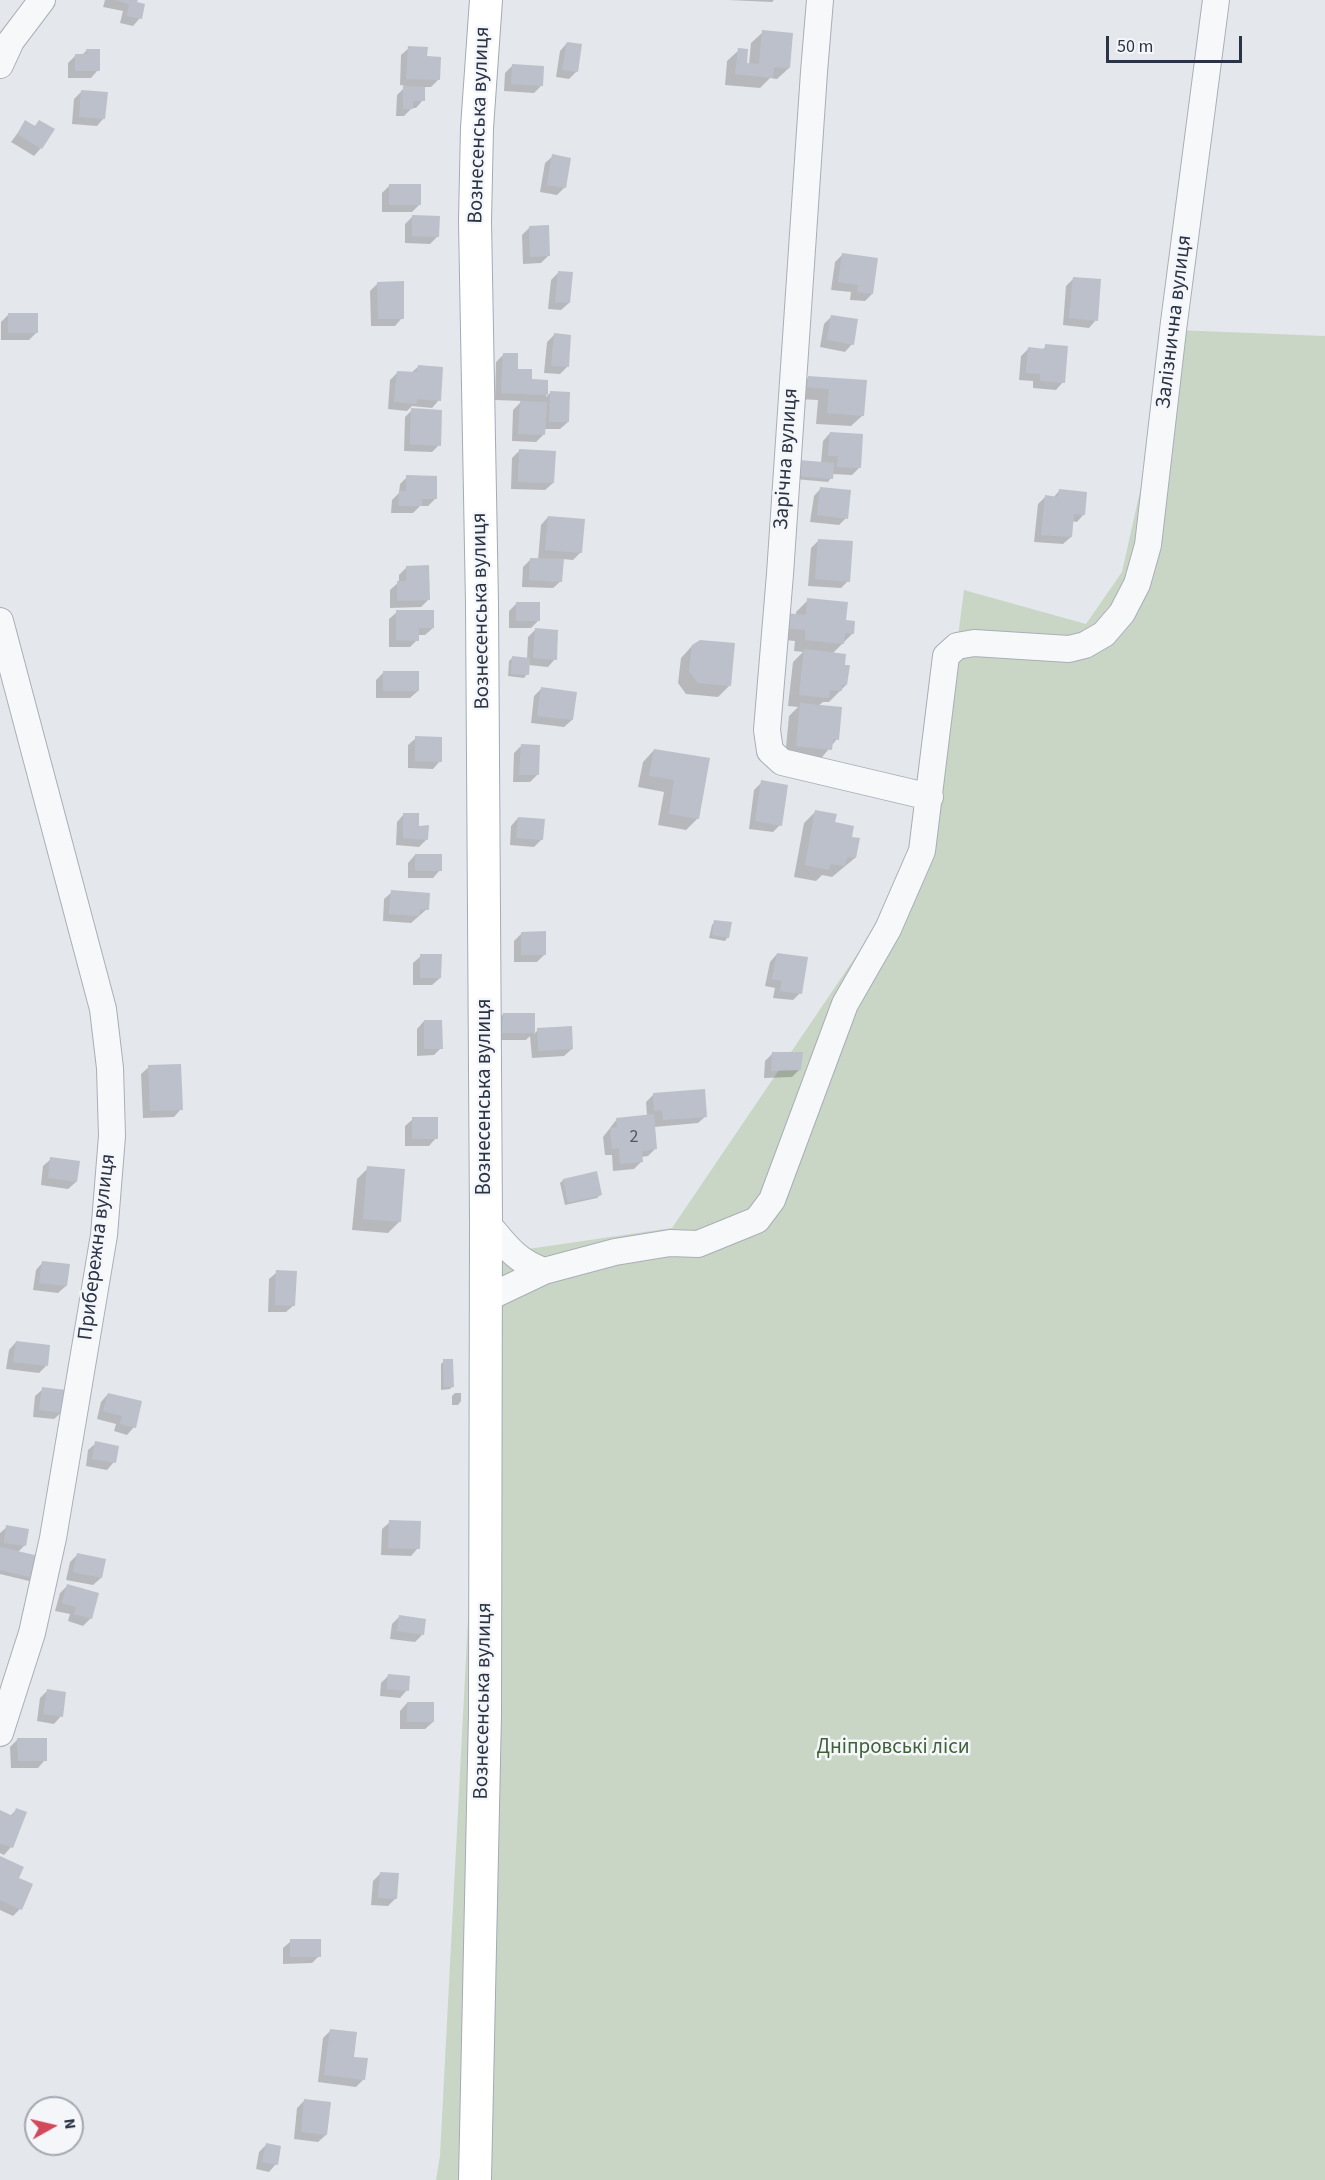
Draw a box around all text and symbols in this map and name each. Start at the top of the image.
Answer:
scale bar [1109,24,1246,62]
street label: Вознесенська вулиця [464,26,496,224]
text: 50 m [1117,34,1153,59]
street label: Залізнична вулиця [1152,234,1198,410]
street label: Зарічна вулиця [769,387,805,531]
street label: Вознесенська вулиця [468,512,496,710]
street label: Вознесенська вулиця [472,998,498,1196]
house number: 2 [630,1127,638,1149]
street label: Прибережна вулиця [74,1152,122,1342]
street label: Вознесенська вулиця [470,1602,498,1800]
park label: Дніпровські ліси [816,1735,970,1761]
north arrow [24,2096,84,2156]
text: N [58,2117,81,2131]

